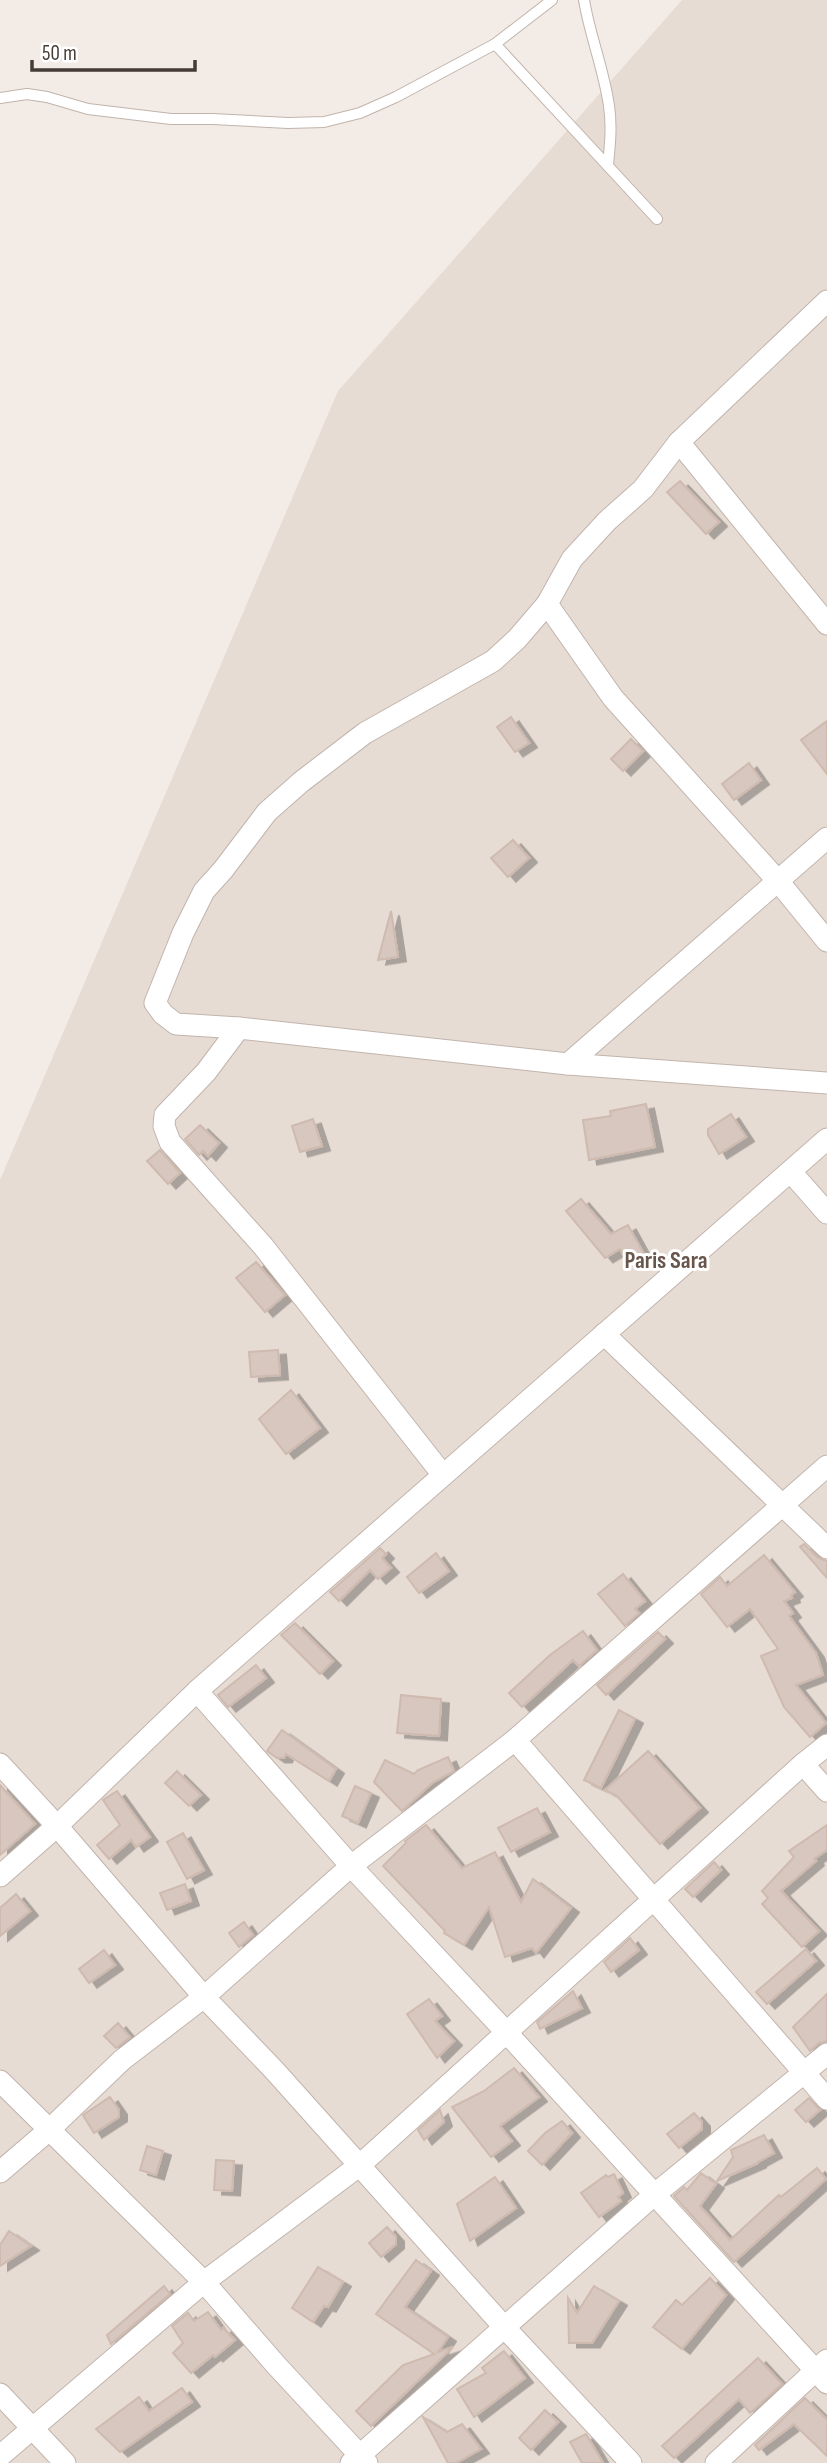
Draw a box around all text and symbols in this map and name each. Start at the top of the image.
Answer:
scale bar [32,28,194,72]
text: 50 m [42,41,77,66]
district label: Paris Sara [624,1246,708,1275]

